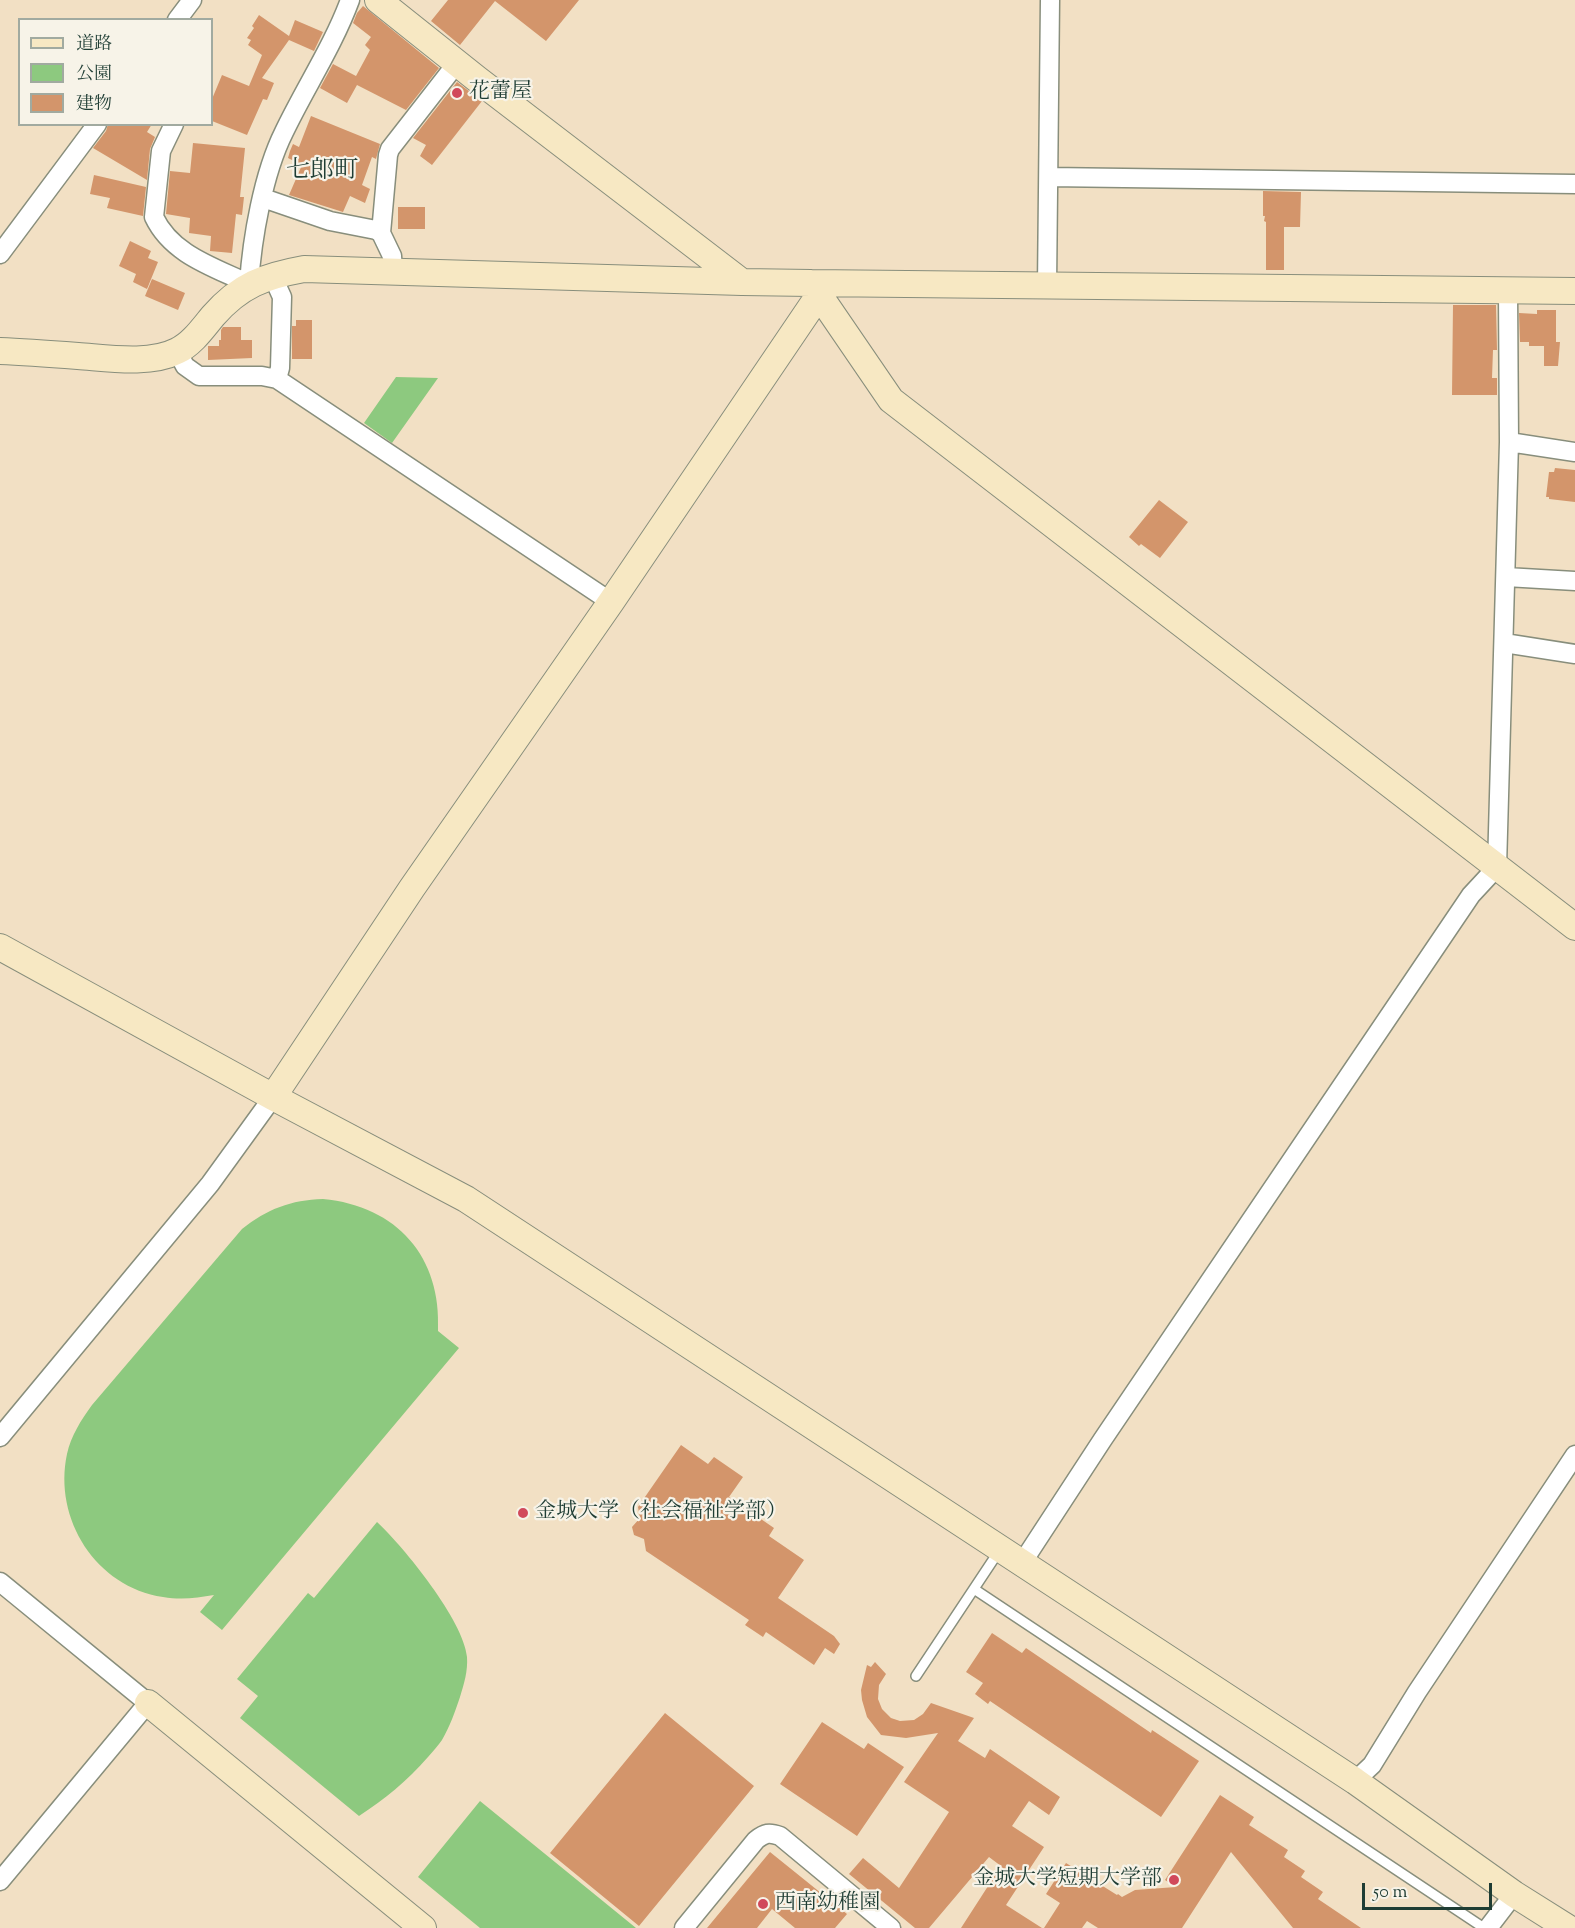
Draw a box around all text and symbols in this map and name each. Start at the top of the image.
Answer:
legend [18,18,213,126]
text: 道路 [76,32,112,58]
text: 公園 [76,62,112,88]
place label: 花蕾屋 [469,80,532,106]
marker: 花蕾屋 [450,86,464,100]
text: 建物 [76,92,112,118]
district label: 七郎町 [286,159,358,187]
place label: 金城大学（社会福祉学部） [535,1500,787,1526]
marker: 金城大学（社会福祉学部） [516,1506,530,1520]
place label: 金城大学短期大学部 [973,1867,1162,1893]
scale bar [1365,1871,1496,1909]
marker: 金城大学短期大学部 [1167,1873,1181,1887]
text: 50 m [1373,1880,1407,1906]
place label: 西南幼稚園 [775,1891,880,1917]
marker: 西南幼稚園 [756,1897,770,1911]

